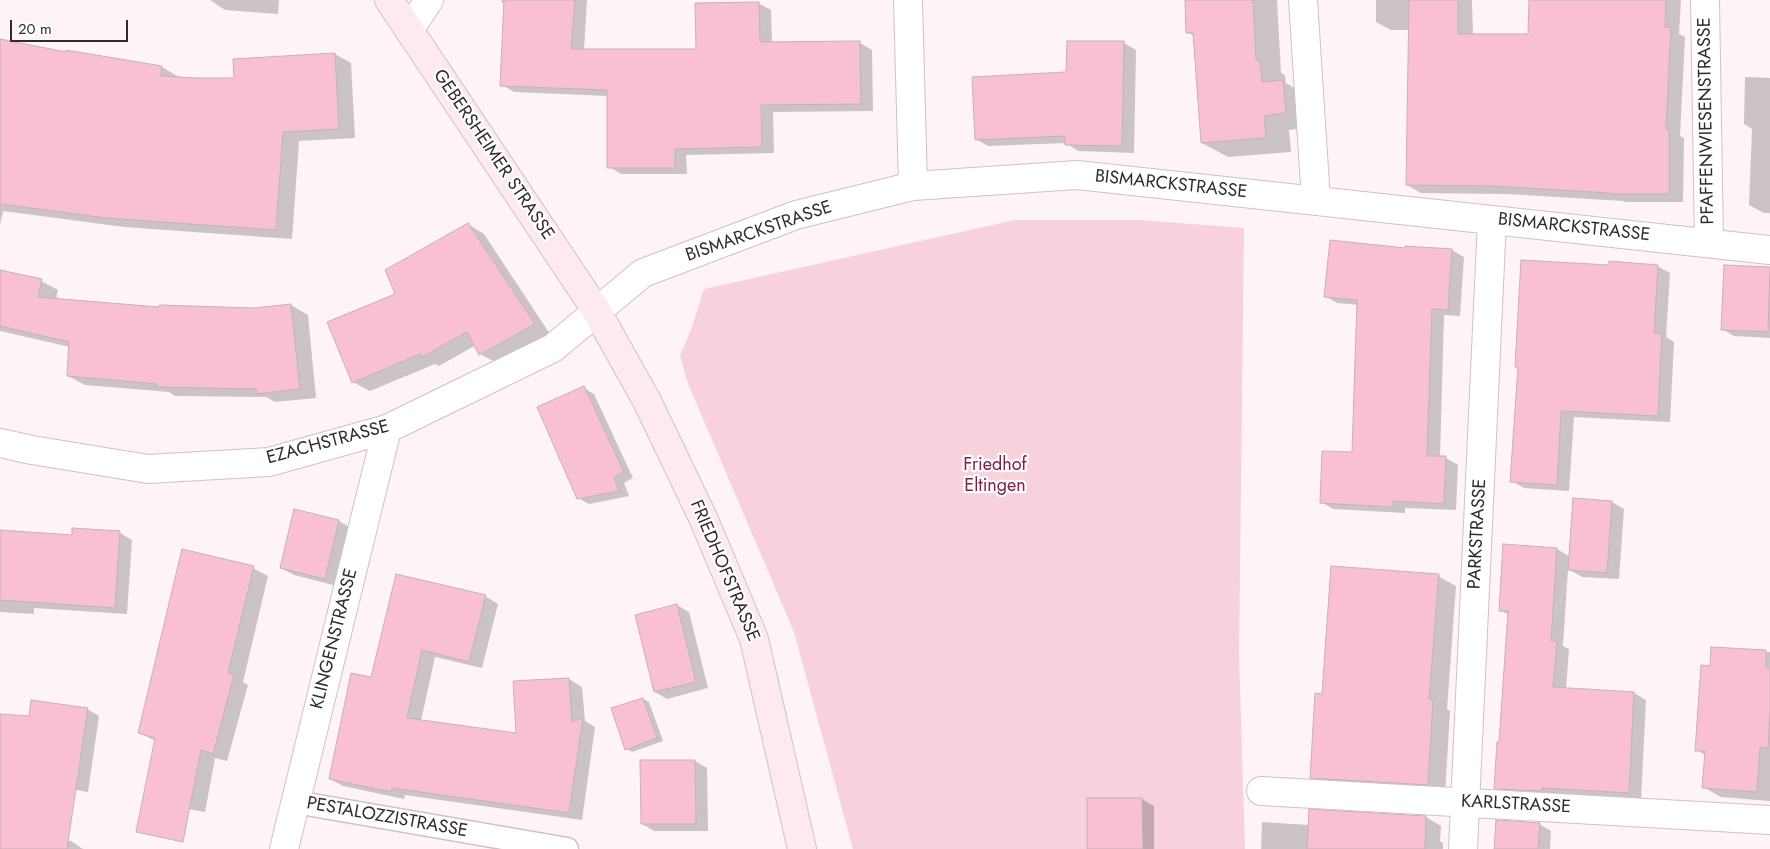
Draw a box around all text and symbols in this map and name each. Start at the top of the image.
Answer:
scale bar [12,10,130,42]
street label: PFAFFENWIESENSTRASSE [1694,17,1720,225]
text: 20 m [18,18,52,40]
street label: GEBERSHEIMER STRASSE [428,66,558,244]
street label: BISMARCKSTRASSE [1094,166,1248,204]
street label: BISMARCKSTRASSE [683,197,835,267]
street label: BISMARCKSTRASSE [1497,209,1651,247]
street label: EZACHSTRASSE [264,416,392,470]
park label: Friedhof Eltingen [963,455,1027,498]
street label: PARKSTRASSE [1464,478,1492,590]
street label: FRIEDHOFSTRASSE [684,497,764,645]
street label: KLINGENSTRASSE [307,566,363,712]
street label: KARLSTRASSE [1460,791,1572,819]
street label: PESTALOZZISTRASSE [305,793,469,843]

